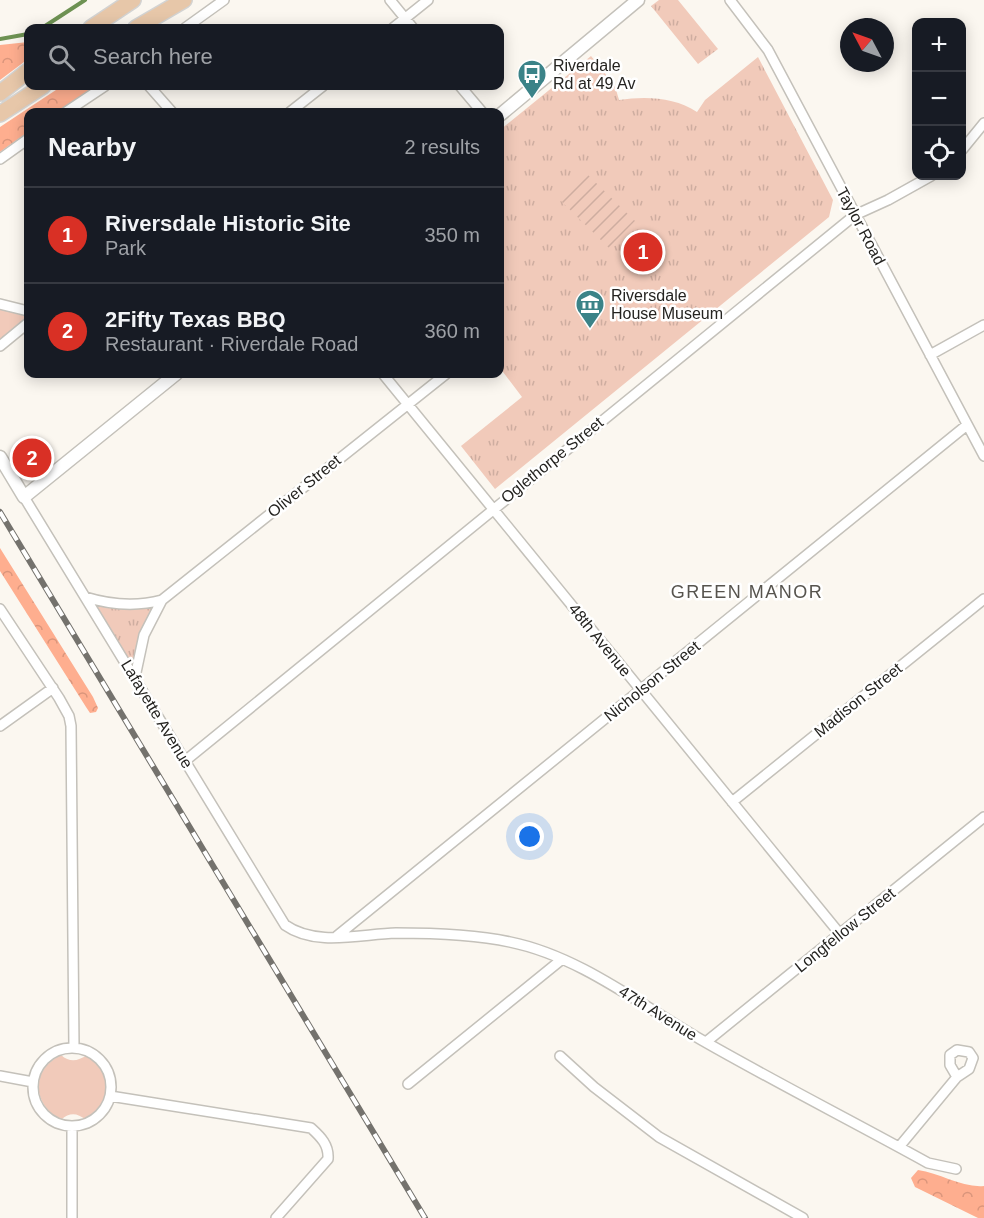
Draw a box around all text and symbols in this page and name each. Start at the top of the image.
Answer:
north arrow [840,18,894,72]
map controls [912,18,966,180]
button: + [912,18,966,72]
search box [24,24,504,90]
icon: search [45,41,78,74]
text: Search here [93,44,213,69]
place label: Riverdale Rd at 49 Av [553,57,635,92]
bus stop icon: Riverdale Rd at 49 Av [516,58,548,100]
button: − [912,72,966,126]
button: locate [912,126,966,180]
text: Nearby [48,132,136,162]
text: 2 results [404,136,480,158]
street label: Taylor Road [833,184,889,268]
text: Riversdale Historic Site [105,211,351,236]
text: 1 [62,224,73,246]
text: 350 m [424,224,480,246]
pin: 1 [624,230,662,274]
text: Park [105,237,146,259]
place label: Riversdale House Museum [611,287,723,322]
museum icon: Riversdale House Museum [574,288,606,330]
text: 2Fifty Texas BBQ [105,307,286,332]
text: 2 [62,320,73,342]
text: 360 m [424,320,480,342]
text: Restaurant · Riverdale Road [105,333,358,355]
street label: Oglethorpe Street [498,413,607,506]
pin: 2 [12,436,51,480]
street label: Oliver Street [264,451,344,521]
district label: GREEN MANOR [671,582,823,602]
street label: 48th Avenue [565,600,635,680]
street label: Nicholson Street [601,637,703,725]
street label: Lafayette Avenue [118,657,196,771]
street label: Madison Street [811,659,906,740]
your location [515,822,544,851]
street label: Longfellow Street [792,884,899,976]
street label: 47th Avenue [616,982,700,1044]

